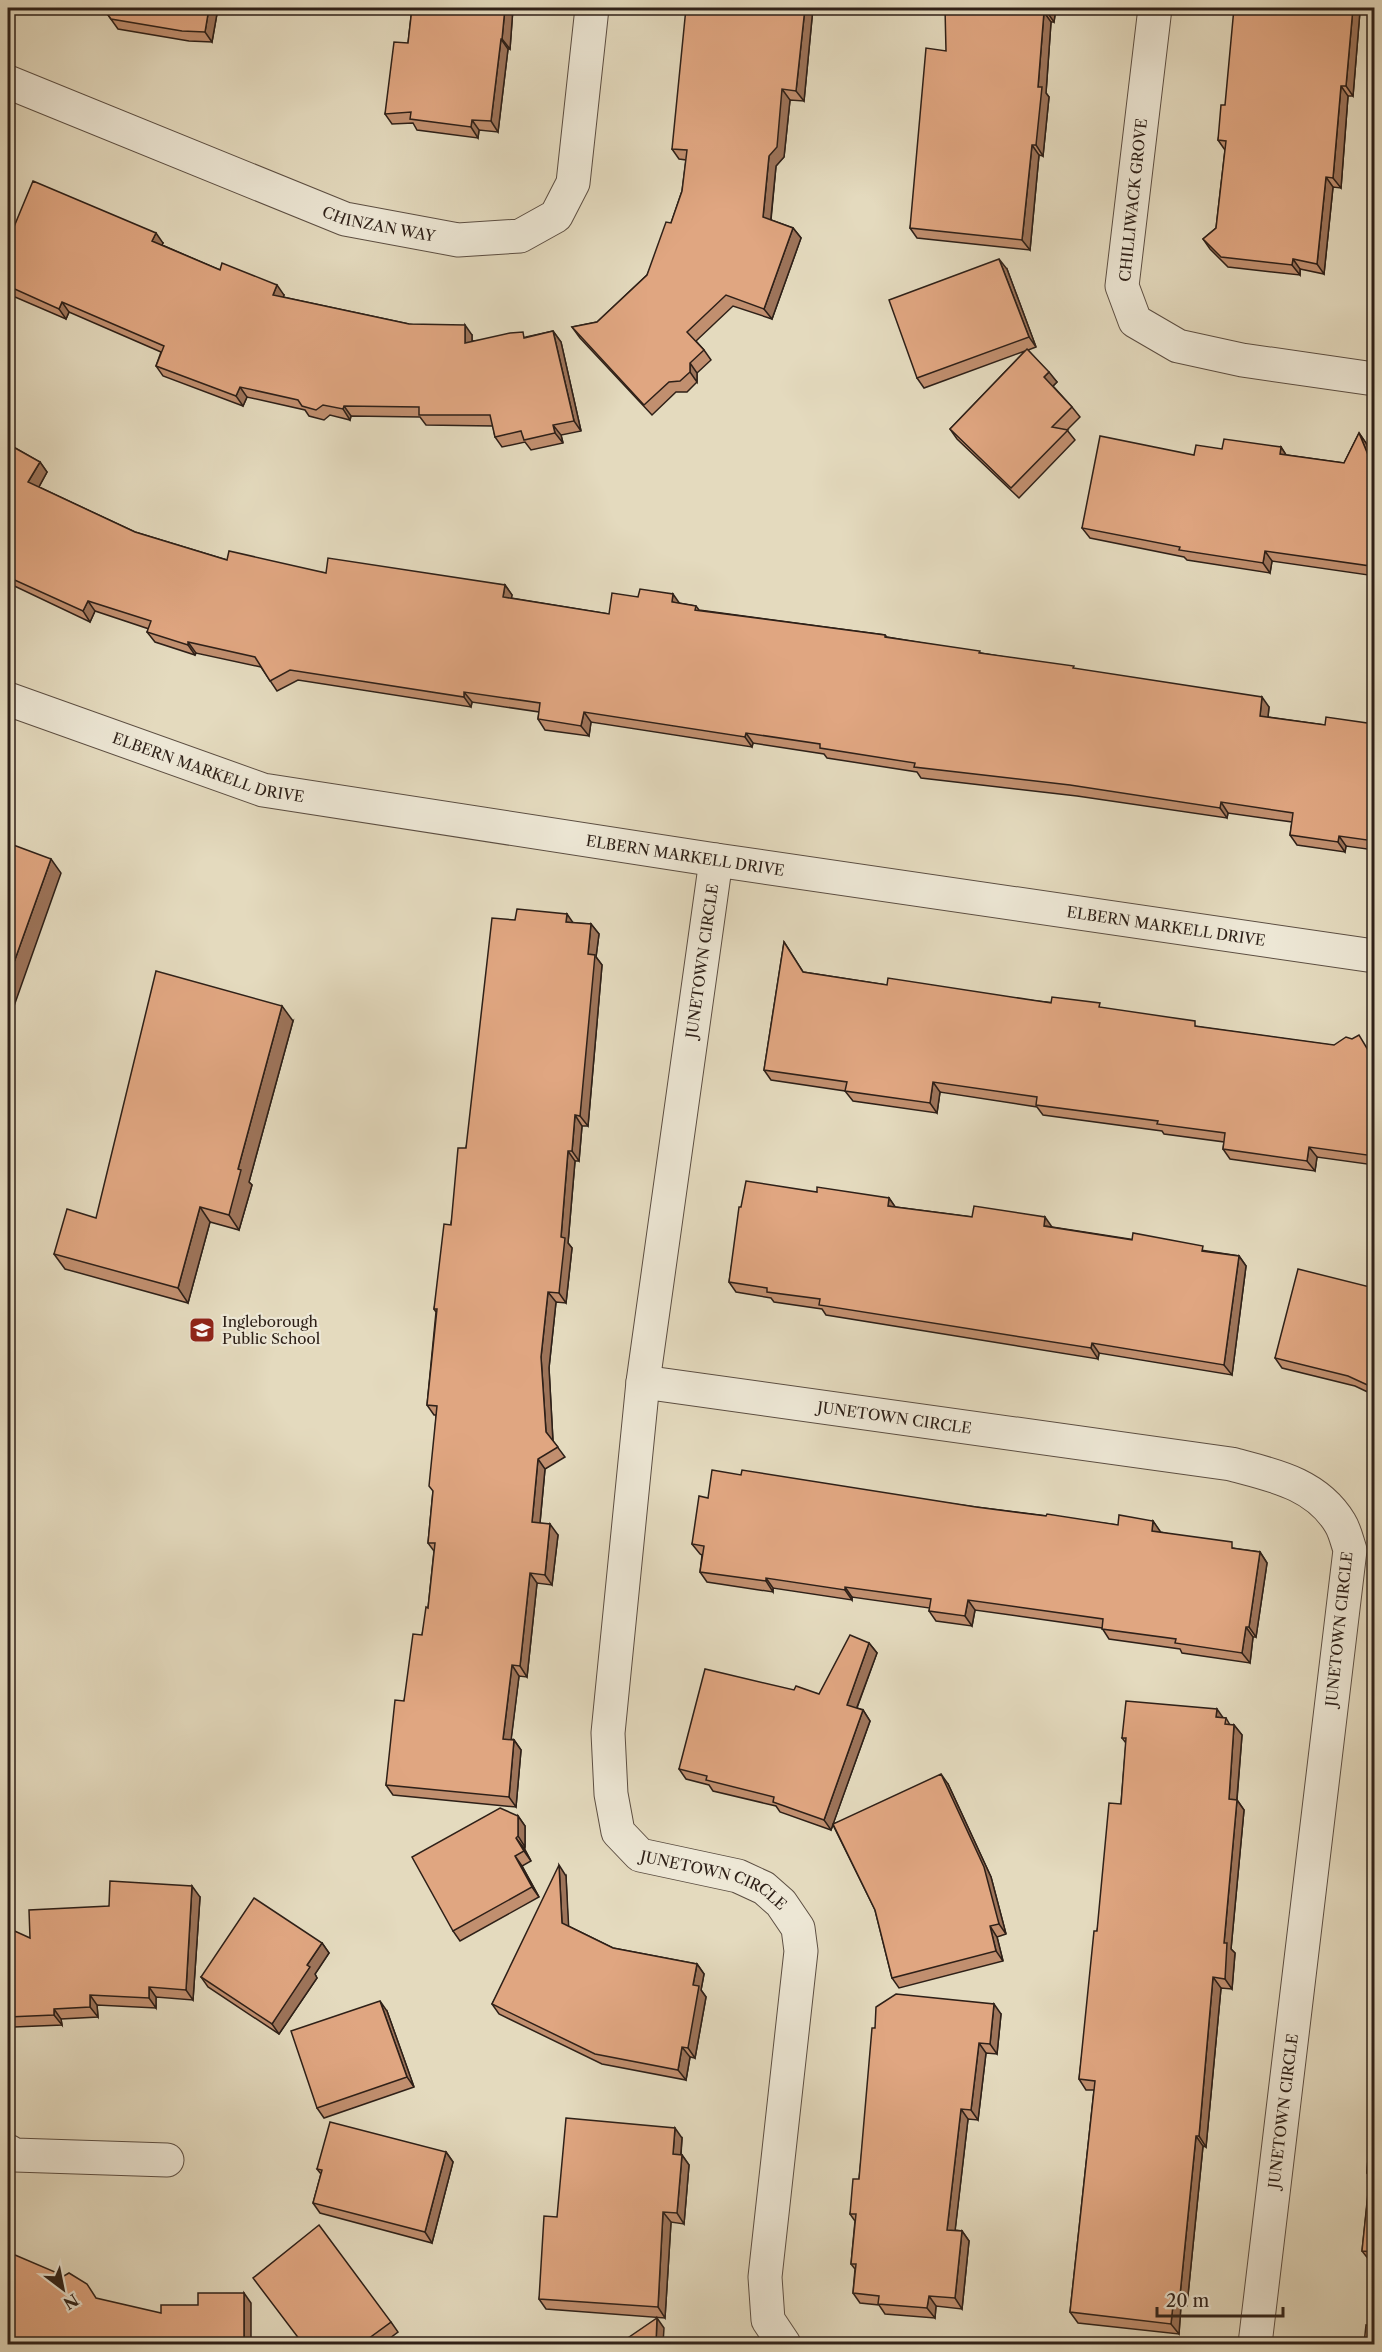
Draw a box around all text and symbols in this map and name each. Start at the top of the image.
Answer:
street label: CHILLIWACK GROVE [1115,117,1151,283]
street label: CHINZAN WAY [320,201,438,245]
street label: ELBERN MARKELL DRIVE [110,728,306,806]
street label: ELBERN MARKELL DRIVE [585,831,786,879]
street label: JUNETOWN CIRCLE [681,883,722,1041]
street label: ELBERN MARKELL DRIVE [1065,902,1267,950]
place label: Ingleborough Public School [222,1312,321,1348]
school or university icon: Ingleborough Public School [187,1315,217,1345]
street label: JUNETOWN CIRCLE [814,1397,973,1437]
street label: JUNETOWN CIRCLE [1321,1551,1357,1709]
street label: JUNETOWN CIRCLE [637,1845,791,1913]
street label: JUNETOWN CIRCLE [1264,2033,1302,2191]
north arrow [33,2259,93,2319]
scale bar [1157,2280,1283,2318]
text: N [60,2290,82,2314]
text: 20 m [1166,2290,1210,2312]

